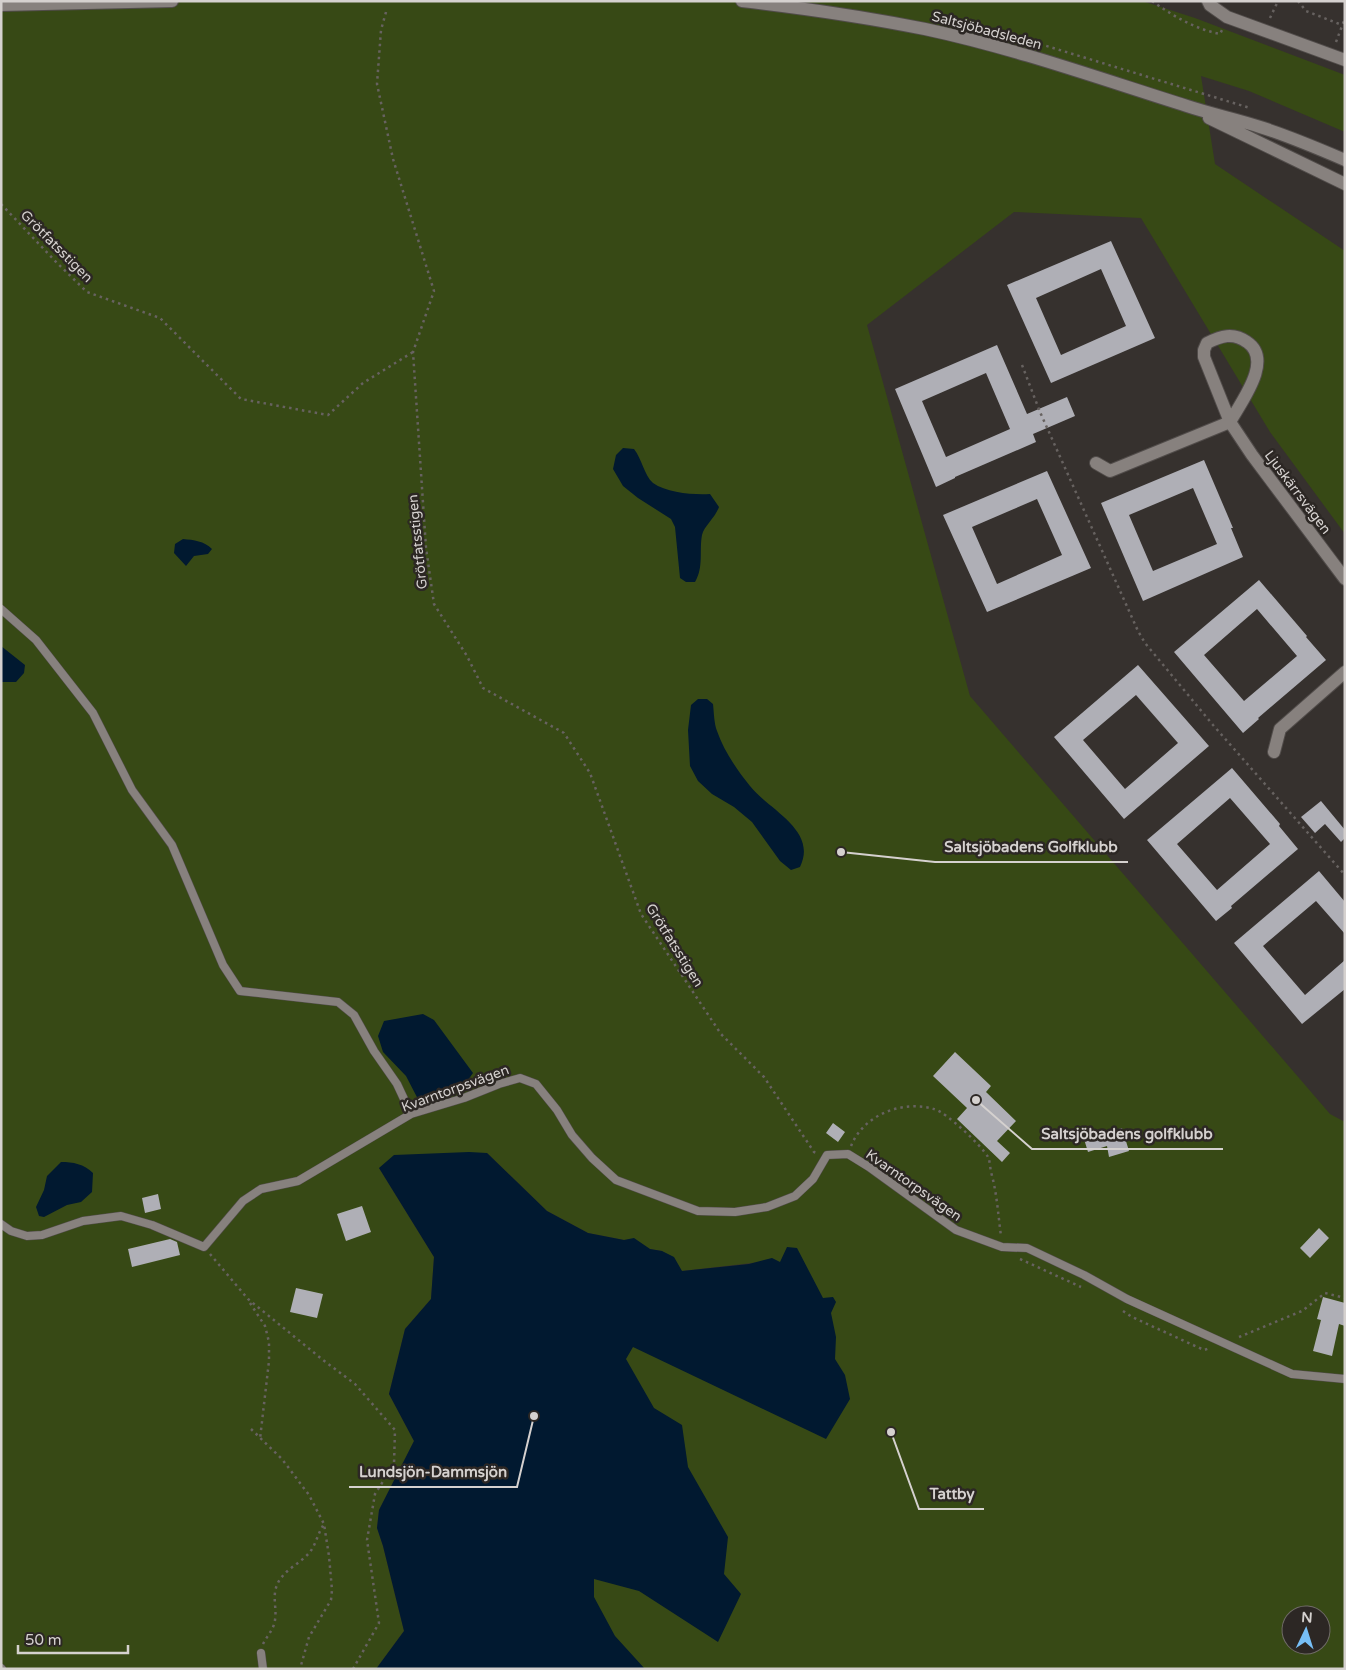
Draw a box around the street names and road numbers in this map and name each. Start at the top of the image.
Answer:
street label: Saltsjöbadsleden [930,8,1044,53]
street label: Grötfatsstigen [17,207,96,286]
street label: Ljuskärrsvägen [1261,447,1335,537]
street label: Grötfatsstigen [404,494,431,590]
street label: Grötfatsstigen [642,900,707,990]
street label: Kvarntorpsvägen [399,1061,511,1116]
street label: Kvarntorpsvägen [862,1146,965,1225]

